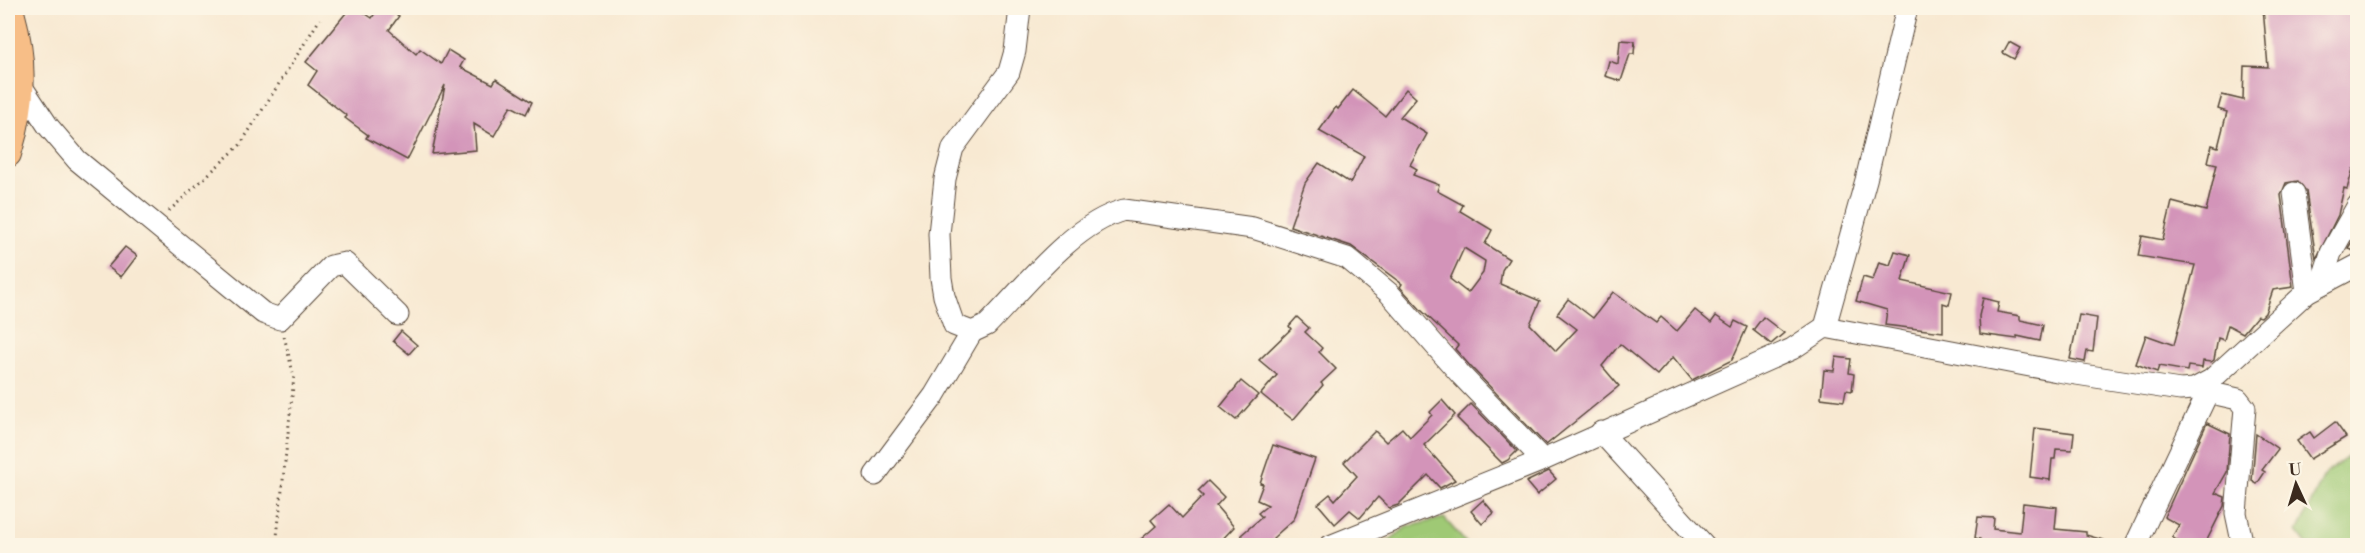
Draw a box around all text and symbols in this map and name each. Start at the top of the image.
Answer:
north arrow [2266,454,2326,514]
text: U [2288,460,2303,480]

